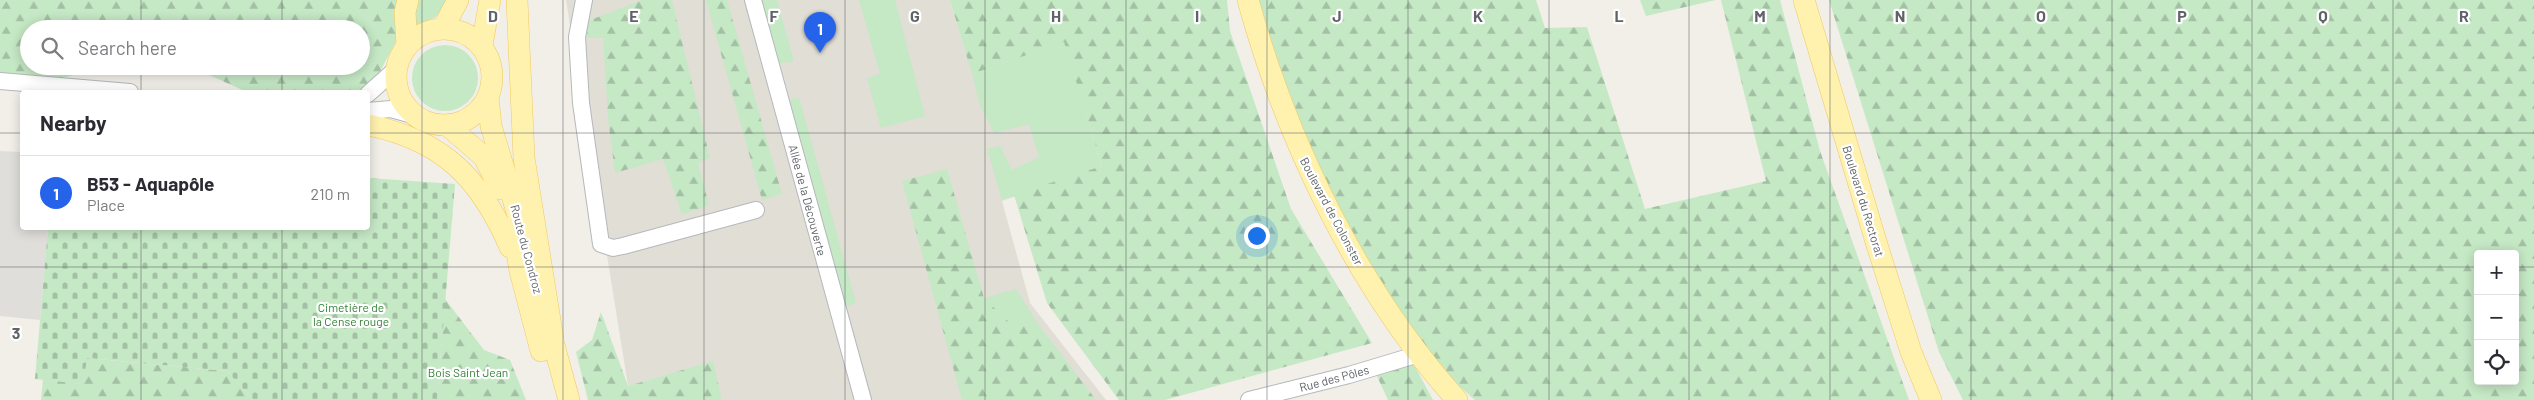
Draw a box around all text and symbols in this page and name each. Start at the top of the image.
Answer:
text: D [488,6,498,25]
text: E [629,6,639,25]
text: F [770,6,779,25]
text: G [910,6,920,25]
text: H [1051,6,1061,25]
text: I [1195,6,1199,25]
text: J [1332,6,1342,25]
text: K [1473,6,1483,25]
text: L [1614,6,1624,25]
text: M [1754,6,1766,25]
text: N [1895,6,1905,25]
text: O [2036,6,2046,25]
text: P [2177,6,2187,25]
text: Q [2318,6,2328,25]
text: R [2459,6,2469,25]
pin: 1 [804,12,836,53]
search box [20,20,370,75]
icon: search [38,34,66,62]
text: Search here [78,36,177,59]
text: Nearby [40,110,106,135]
street label: Allée de la Découverte [786,143,830,257]
street label: Boulevard du Rectorat [1840,144,1888,258]
street label: Boulevard de Colonster [1298,155,1367,268]
text: B53 - Aquapôle [87,172,214,195]
text: 1 [53,184,59,203]
text: 210 m [311,184,350,203]
text: Place [87,195,125,214]
street label: Route du Condroz [508,203,546,295]
your location [1244,223,1270,249]
map controls [2474,250,2519,385]
button: + [2474,250,2519,295]
button: − [2474,295,2519,340]
park label: Cimetière de la Cense rouge [313,300,389,328]
text: 3 [12,323,20,342]
button: locate [2474,340,2519,385]
street label: Rue des Pôles [1298,362,1371,394]
park label: Bois Saint Jean [428,365,508,379]

